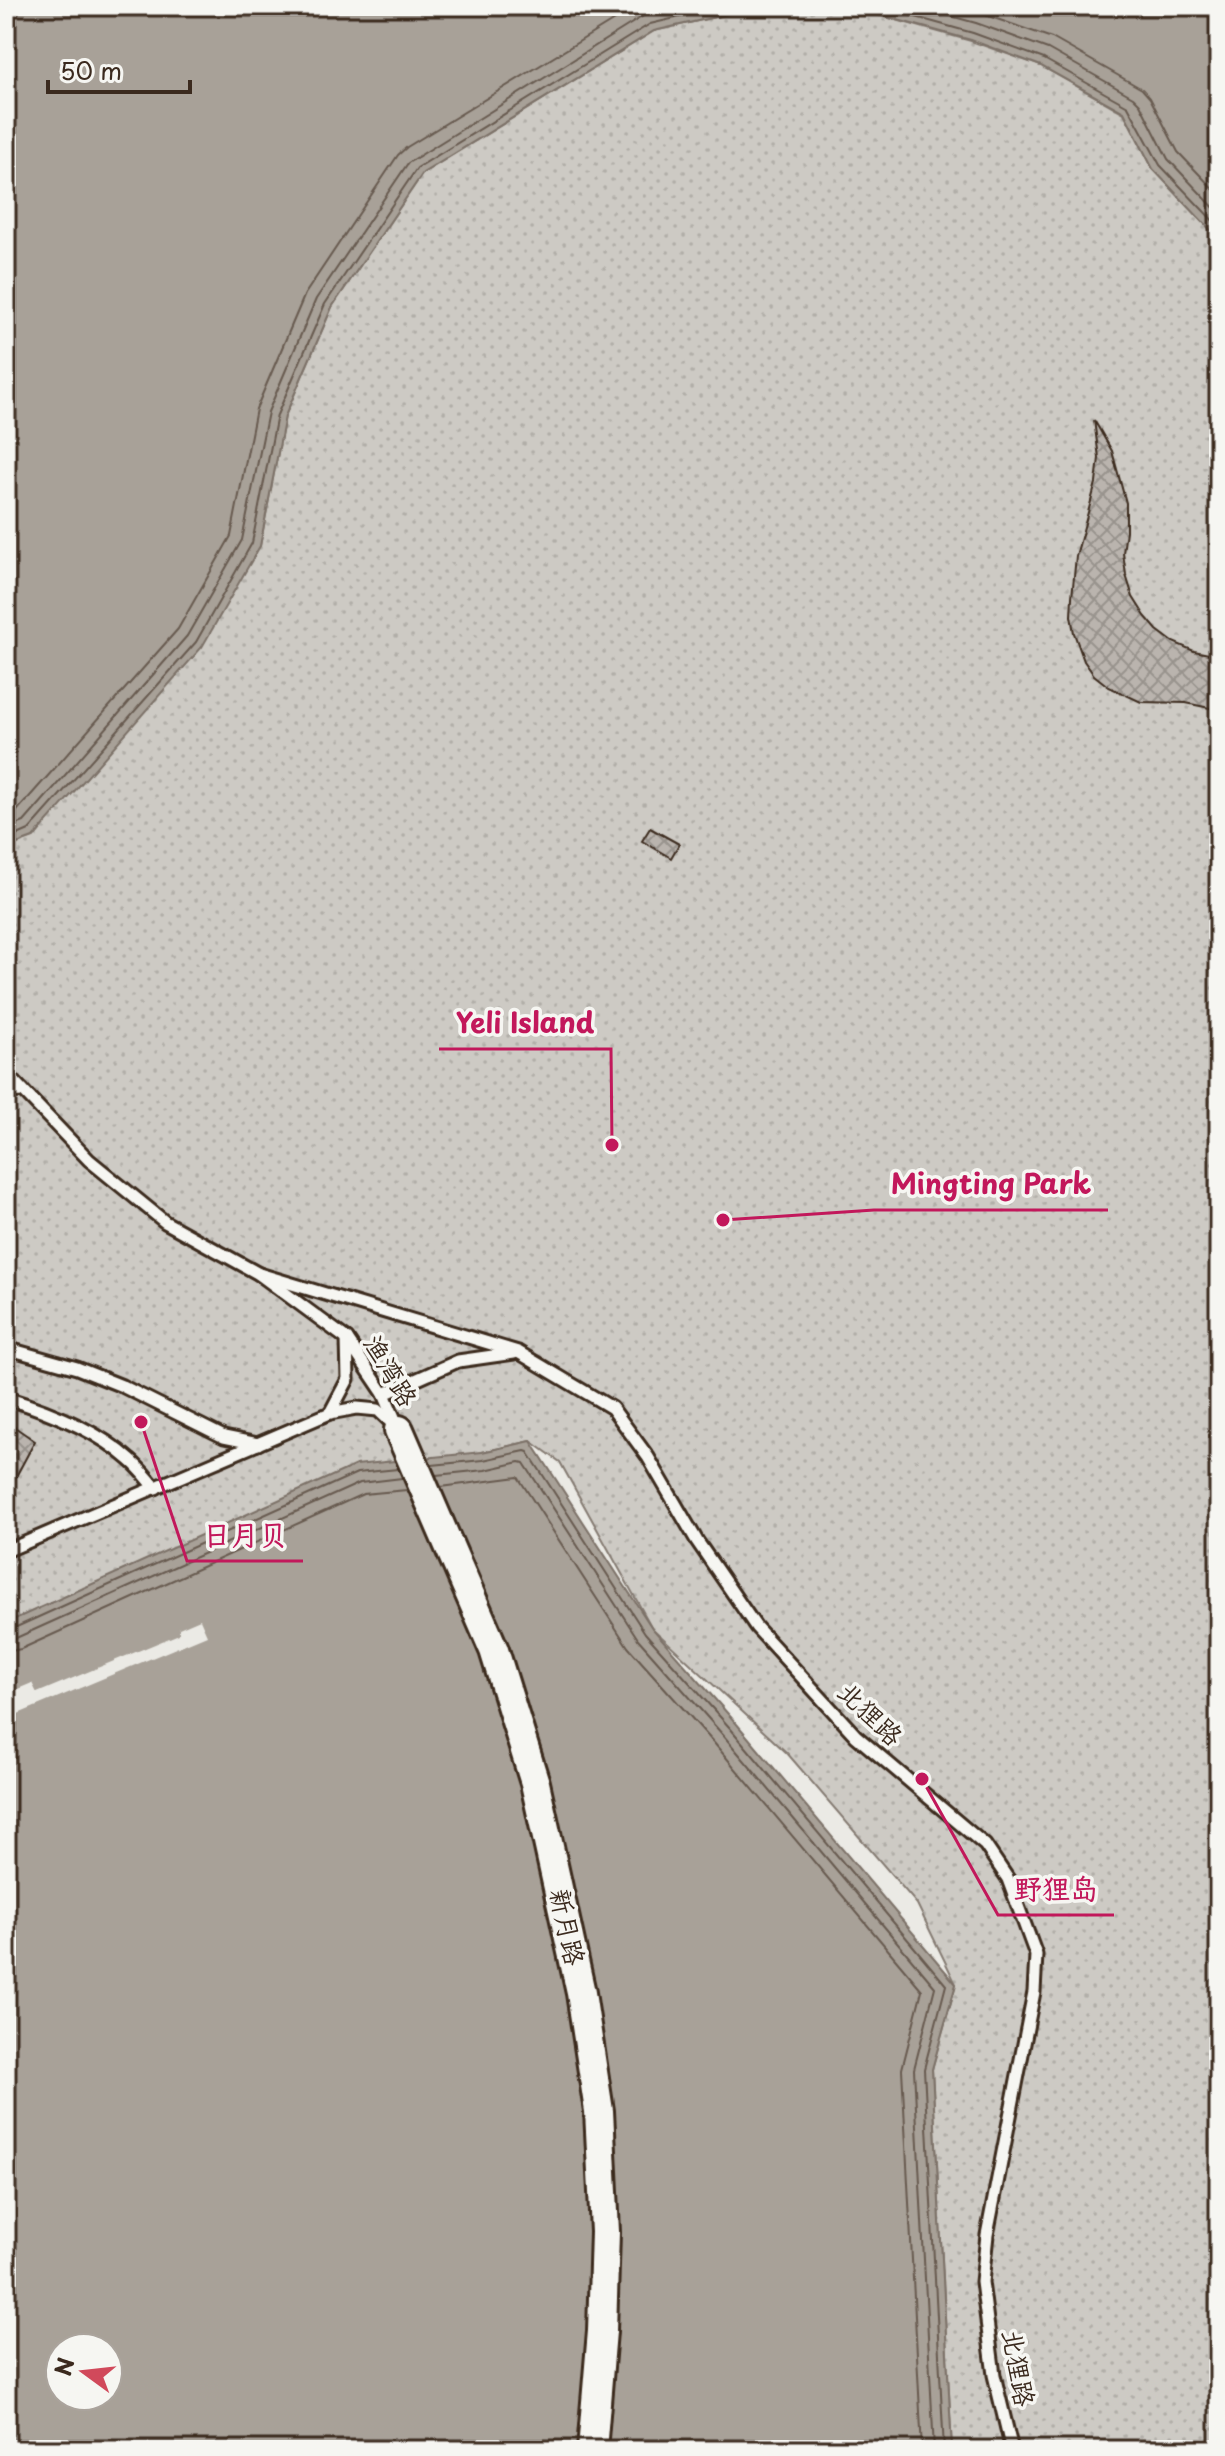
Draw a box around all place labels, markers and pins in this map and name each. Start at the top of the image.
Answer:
callout: Yeli Island [439,997,611,1049]
callout: Mingting Park [874,1158,1108,1210]
callout: 日月贝 [187,1509,303,1561]
callout: 野狸岛 [998,1863,1114,1915]

